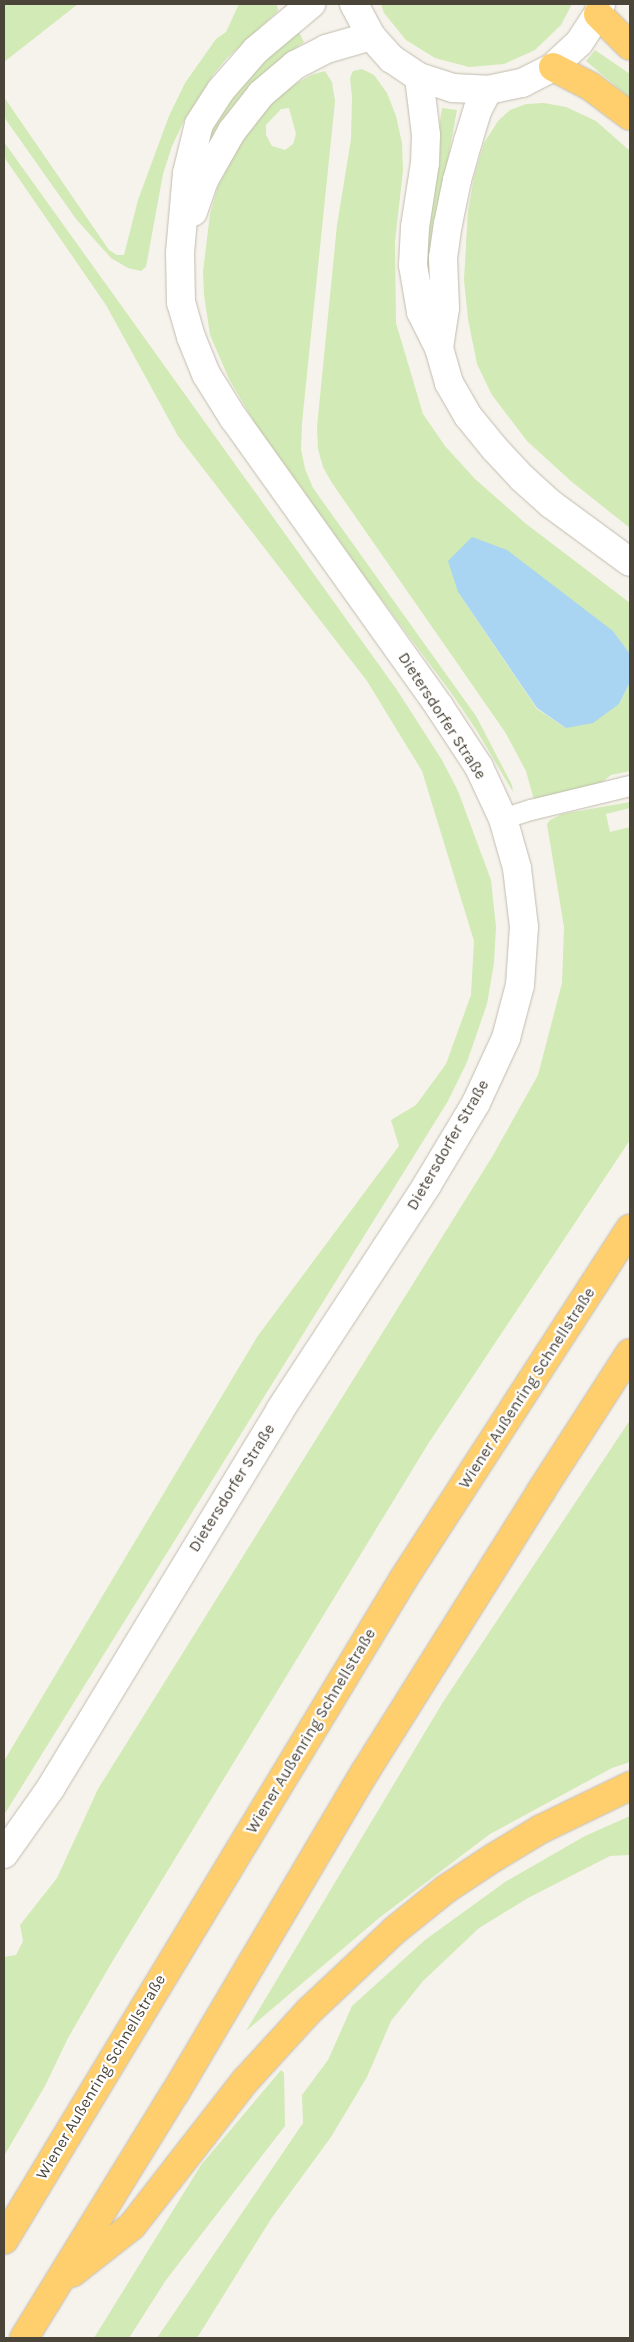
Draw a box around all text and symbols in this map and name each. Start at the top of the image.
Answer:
street label: Dietersdorfer Straße [394,649,490,783]
street label: Dietersdorfer Straße [403,1076,493,1214]
street label: Wiener Außenring Schnellstraße [455,1284,599,1492]
street label: Dietersdorfer Straße [185,1420,279,1556]
street label: Wiener Außenring Schnellstraße [242,1625,380,1837]
street label: Wiener Außenring Schnellstraße [32,1971,170,2183]

